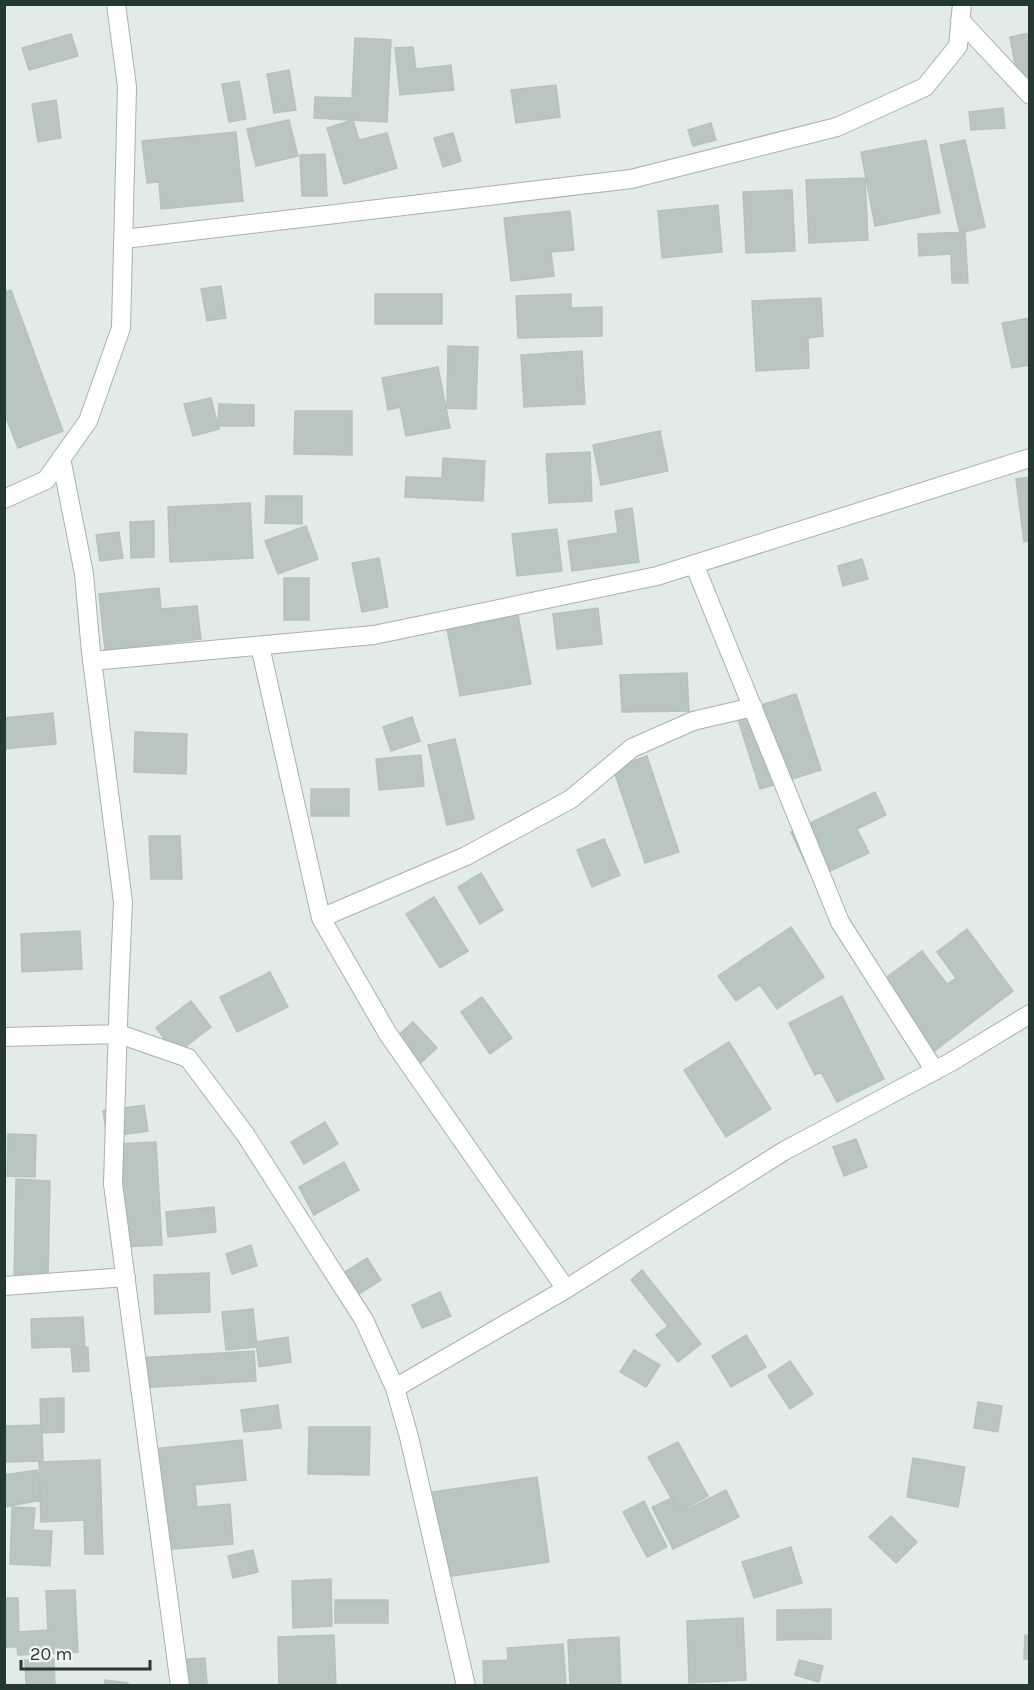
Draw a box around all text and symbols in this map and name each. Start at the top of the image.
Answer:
scale bar [21,1633,150,1671]
text: 20 m [30,1643,72,1665]

